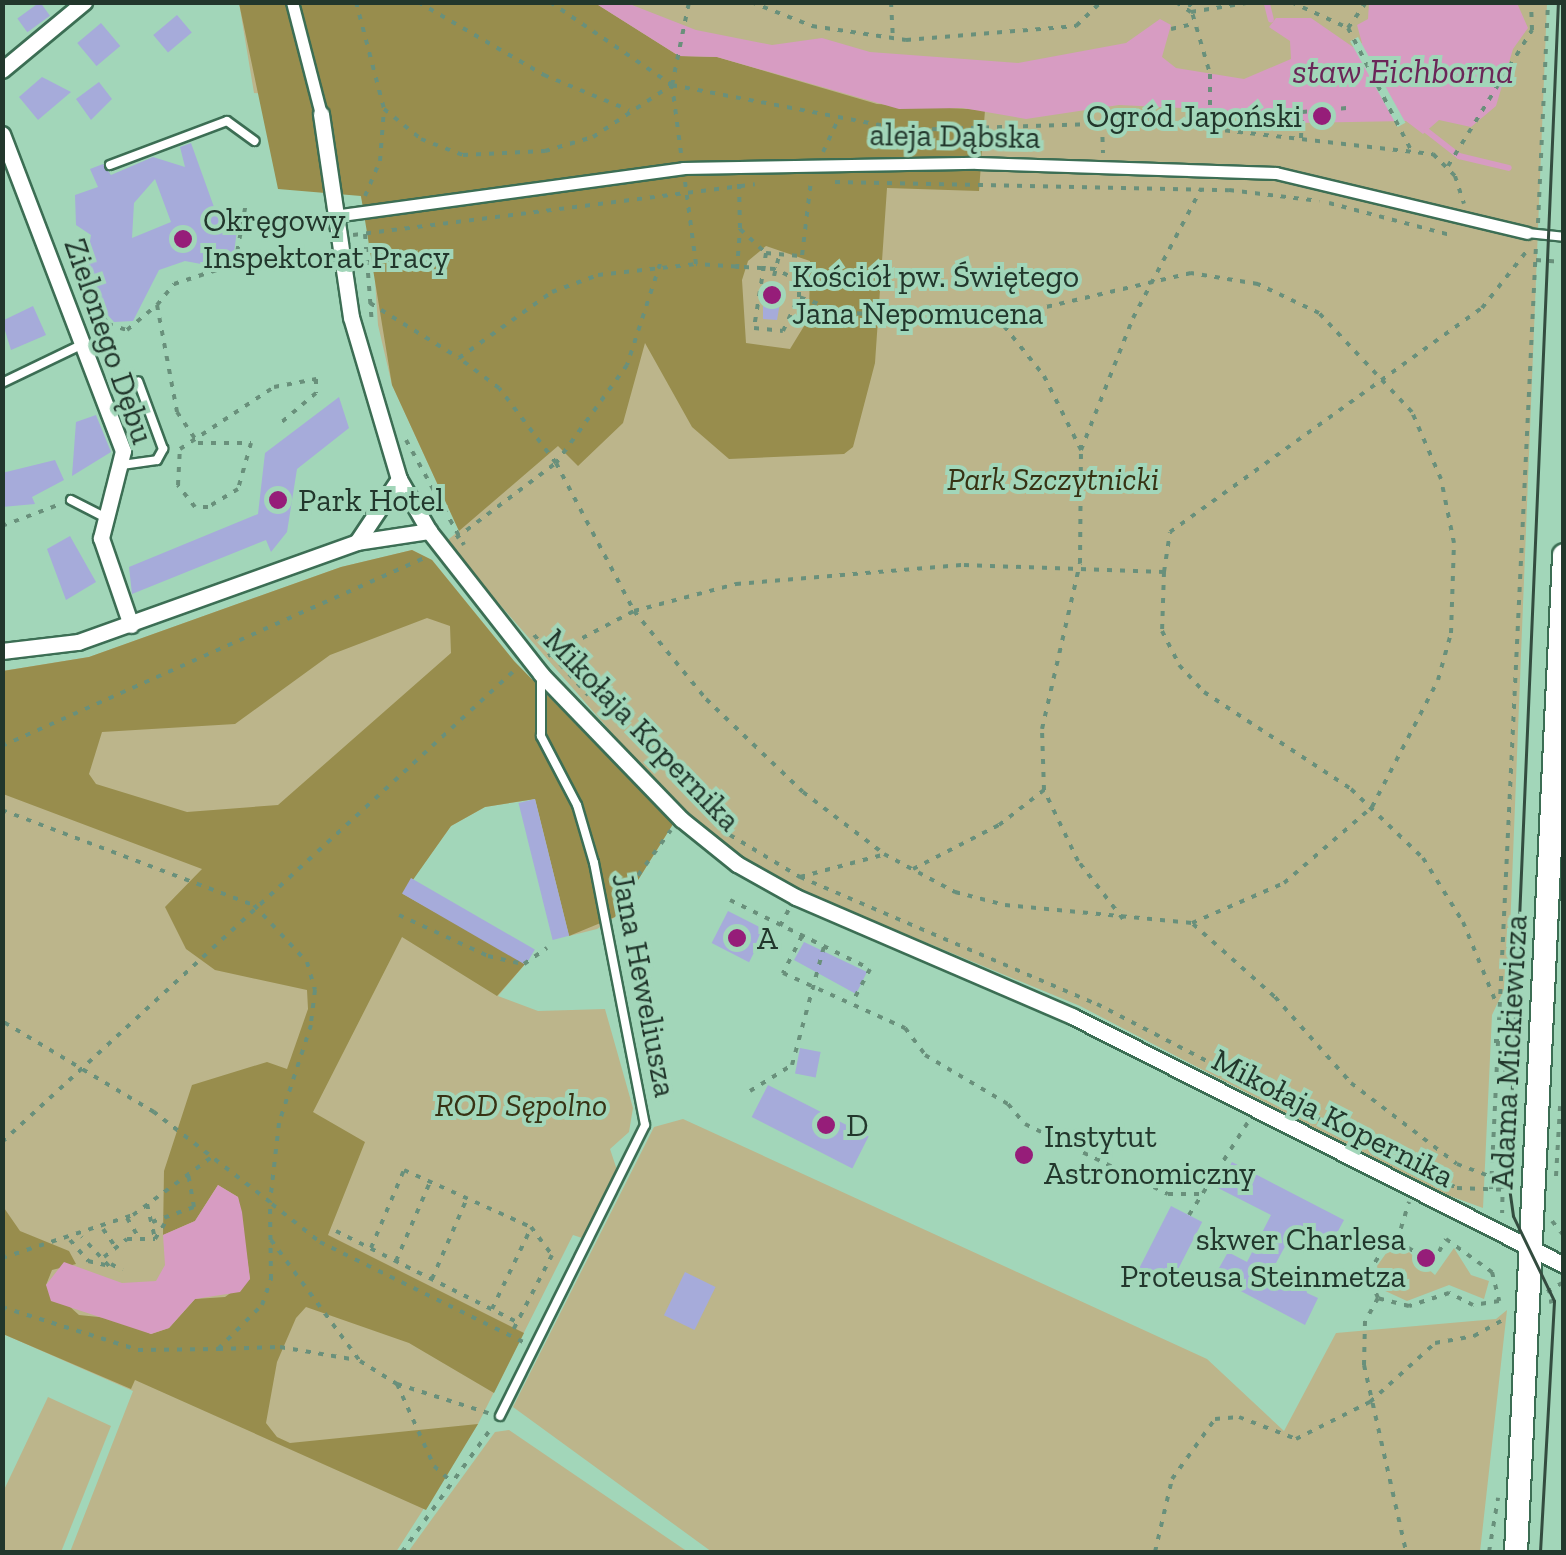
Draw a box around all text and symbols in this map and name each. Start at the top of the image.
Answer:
water label: staw Eichborna [1292,50,1514,92]
place label: Ogród Japoński [1085,97,1302,135]
marker: Ogród Japoński [1311,105,1333,127]
street label: aleja Dąbska [869,115,1041,157]
place label: Okręgowy Inspektorat Pracy [203,202,450,277]
marker: Okręgowy Inspektorat Pracy [172,228,194,250]
street label: Zielonego Dębu [56,233,162,449]
place label: Kościół pw. Świętego Jana Nepomucena [792,258,1079,333]
marker: Kościół pw. Świętego Jana Nepomucena [761,284,783,306]
park label: Park Szczytnicki [947,460,1159,498]
place label: Park Hotel [298,481,444,519]
marker: Park Hotel [267,489,289,511]
street label: Mikołaja Kopernika [536,621,748,839]
street label: Jana Heweliusza [603,870,685,1100]
street label: Adama Mickiewicza [1483,914,1535,1190]
place label: A [757,919,778,957]
marker: A [726,927,748,949]
street label: Mikołaja Kopernika [1206,1040,1460,1196]
park label: ROD Sępolno [435,1086,607,1124]
place label: D [846,1106,869,1144]
marker: D [815,1114,837,1136]
place label: Instytut Astronomiczny [1044,1118,1255,1193]
marker: Instytut Astronomiczny [1013,1144,1035,1166]
place label: skwer Charlesa Proteusa Steinmetza [1120,1221,1406,1296]
marker: skwer Charlesa Proteusa Steinmetza [1415,1247,1437,1269]

